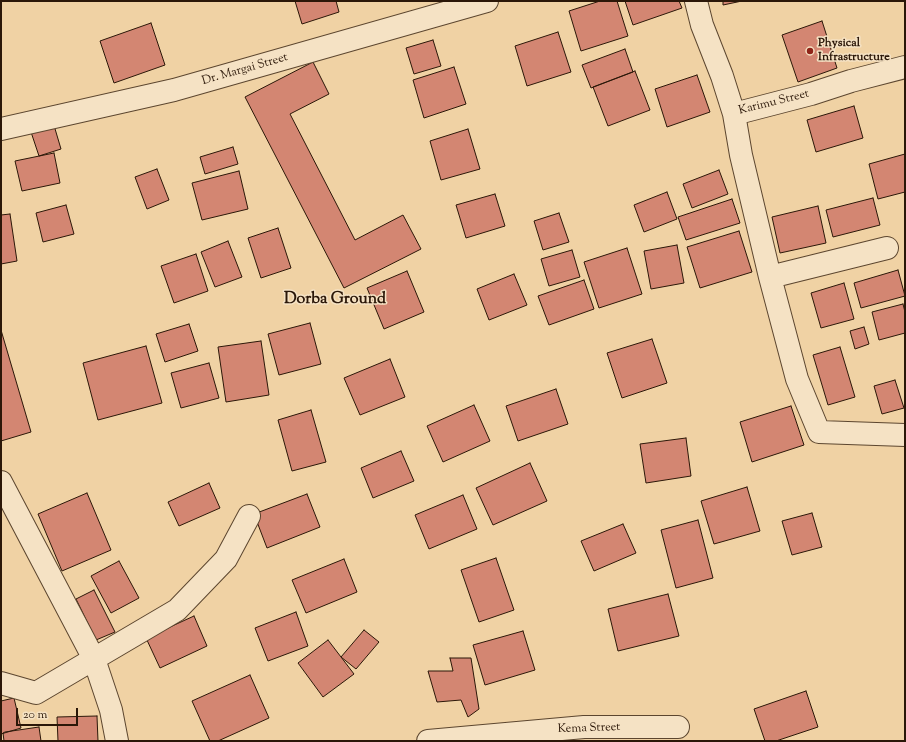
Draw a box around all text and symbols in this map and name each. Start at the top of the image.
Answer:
place label: Physical Infrastructure [818,37,890,65]
marker: Physical Infrastructure [805,46,815,56]
street label: Dr. Margai Street [200,51,290,89]
street label: Karimu Street [737,87,811,119]
district label: Dorba Ground [284,290,386,310]
scale bar [18,700,80,726]
text: 20 m [23,706,47,724]
street label: Kema Street [557,721,621,737]

